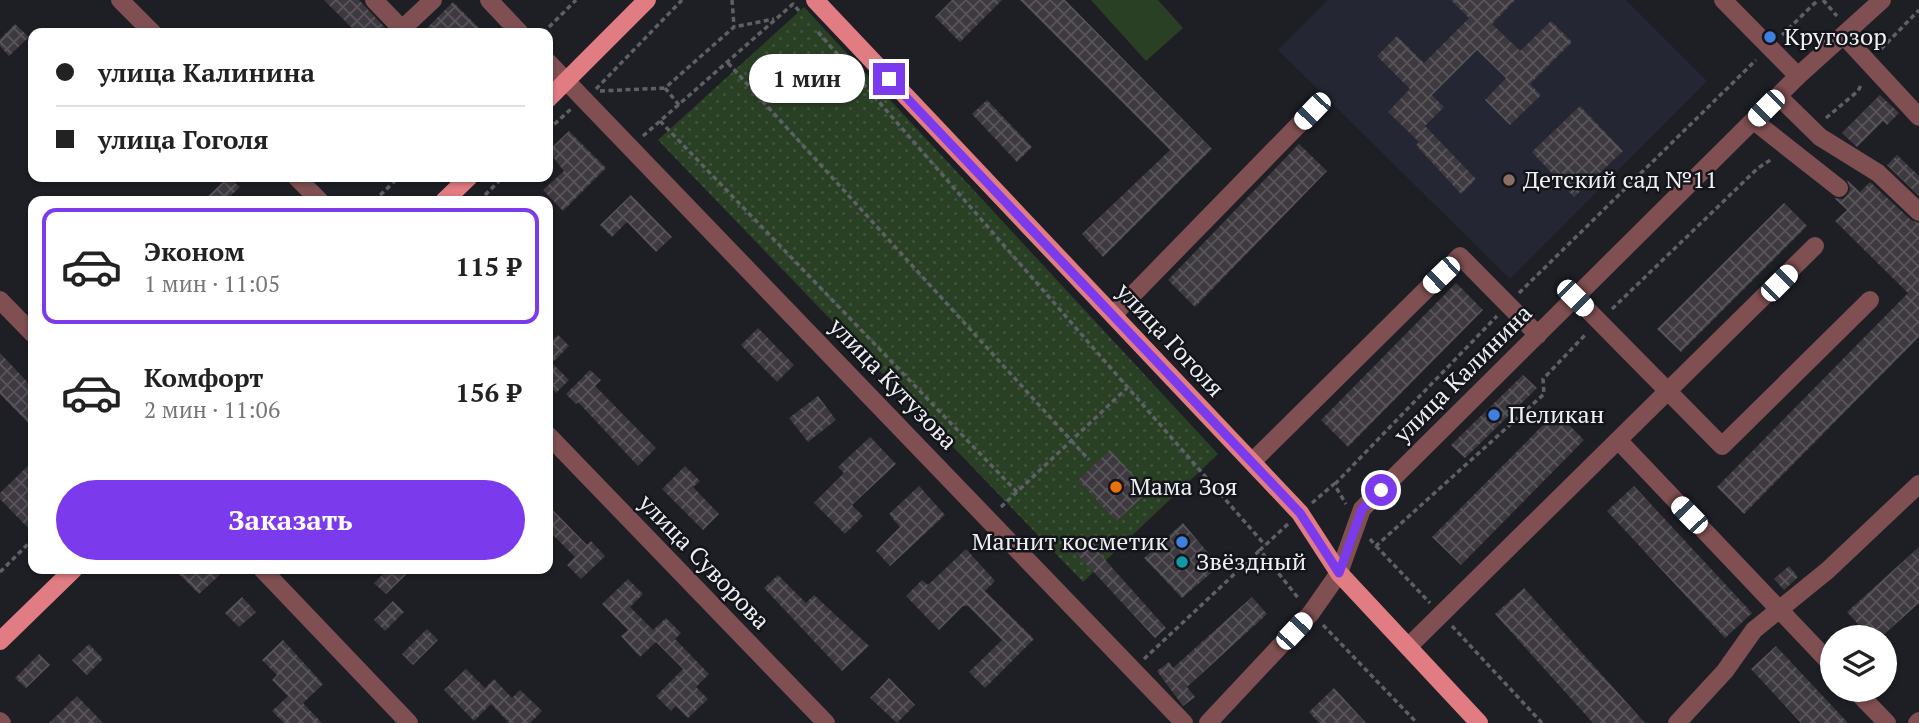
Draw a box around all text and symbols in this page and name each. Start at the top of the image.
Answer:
place label: Кругозор [1784,20,1887,52]
marker: Кругозор [1762,29,1778,45]
text: улица Калинина [98,55,315,89]
callout: 1 мин [749,55,864,104]
text: 1 мин [773,63,841,94]
route end [873,63,905,95]
car [1744,86,1789,130]
car [1290,89,1335,133]
text: улица Гоголя [98,122,268,156]
place label: Детский сад №11 [1523,163,1718,195]
marker: Детский сад №11 [1501,172,1517,188]
text: Эконом [144,234,245,268]
icon: car [60,235,123,298]
text: 115 ₽ [455,249,521,283]
car [1419,253,1464,297]
car [1757,261,1802,305]
text: 1 мин · 11:05 [144,268,280,299]
street label: улица Гоголя [1109,275,1232,403]
car [1553,276,1598,320]
street label: улица Калинина [1385,297,1538,450]
street label: улица Кутузова [822,310,965,456]
text: Комфорт [144,360,263,394]
icon: car [60,361,123,424]
text: 156 ₽ [455,375,521,409]
text: 2 мин · 11:06 [144,394,280,425]
place label: Пеликан [1508,398,1604,430]
marker: Пеликан [1486,407,1502,423]
place label: Мама Зоя [1130,470,1238,502]
route start [1365,474,1397,506]
marker: Мама Зоя [1108,479,1124,495]
button: Заказать [56,480,525,560]
street label: улица Суворова [631,486,778,636]
car [1667,493,1712,537]
place label: Магнит косметик [972,525,1168,557]
marker: Магнит косметик [1174,534,1190,550]
place label: Звёздный [1196,545,1306,577]
marker: Звёздный [1174,554,1190,570]
car [1272,608,1317,654]
map controls [1820,625,1897,702]
button: layers [1820,625,1897,702]

